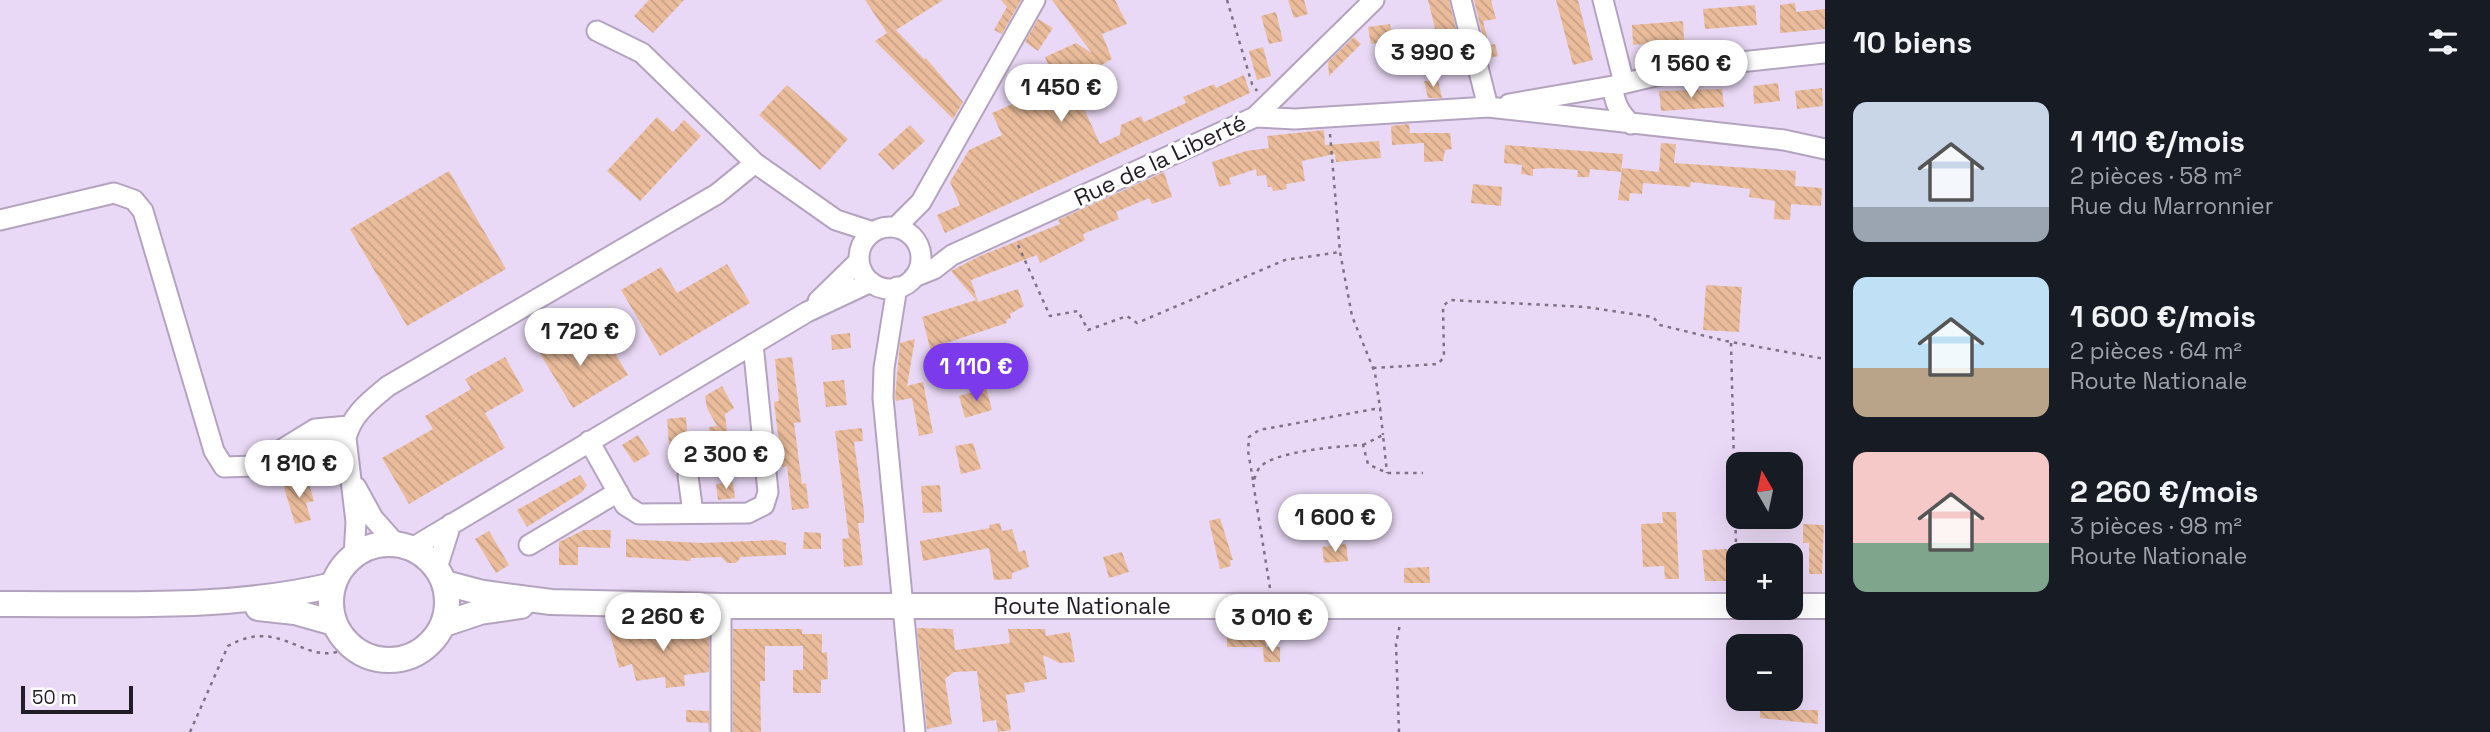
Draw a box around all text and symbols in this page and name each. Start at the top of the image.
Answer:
text: 10 biens [1853,23,1972,62]
icon: filters [2424,23,2462,61]
pin: 3 990 € [1368,29,1498,89]
text: 3 990 € [1391,37,1475,67]
pin: 1 560 € [1626,41,1756,100]
text: 1 560 € [1651,48,1731,78]
pin: 1 450 € [996,64,1126,124]
text: 1 450 € [1020,72,1102,102]
street label: Rue de la Liberté [1069,107,1251,213]
text: 1 110 €/mois [2070,122,2245,161]
icon: home [1909,130,1993,214]
text: 2 pièces · 58 m² [2070,161,2242,191]
text: Rue du Marronnier [2070,191,2273,221]
text: 1 600 €/mois [2070,297,2256,336]
icon: home [1909,305,1993,389]
pin: 1 720 € [515,308,645,368]
text: 1 720 € [541,316,619,346]
text: 2 pièces · 64 m² [2070,336,2242,366]
pin: 1 110 € [911,344,1041,403]
text: 1 110 € [939,351,1013,381]
text: Route Nationale [2070,366,2247,396]
pin: 2 300 € [661,432,791,491]
text: 2 300 € [684,439,768,469]
pin: 1 810 € [234,440,364,500]
text: 1 810 € [261,448,337,478]
north arrow [1726,452,1802,528]
map controls [1726,452,1803,711]
text: 2 260 €/mois [2070,472,2259,511]
icon: home [1909,480,1993,564]
pin: 1 600 € [1270,494,1400,554]
text: 1 600 € [1294,502,1376,532]
text: 3 pièces · 98 m² [2070,511,2242,541]
text: Route Nationale [2070,541,2247,571]
button: + [1726,543,1803,620]
street label: Route Nationale [993,591,1171,621]
pin: 2 260 € [598,594,728,653]
pin: 3 010 € [1207,594,1337,654]
text: 2 260 € [621,601,705,631]
text: 3 010 € [1231,602,1313,632]
button: − [1726,634,1803,711]
scale bar [21,683,133,715]
text: 50 m [32,685,77,710]

